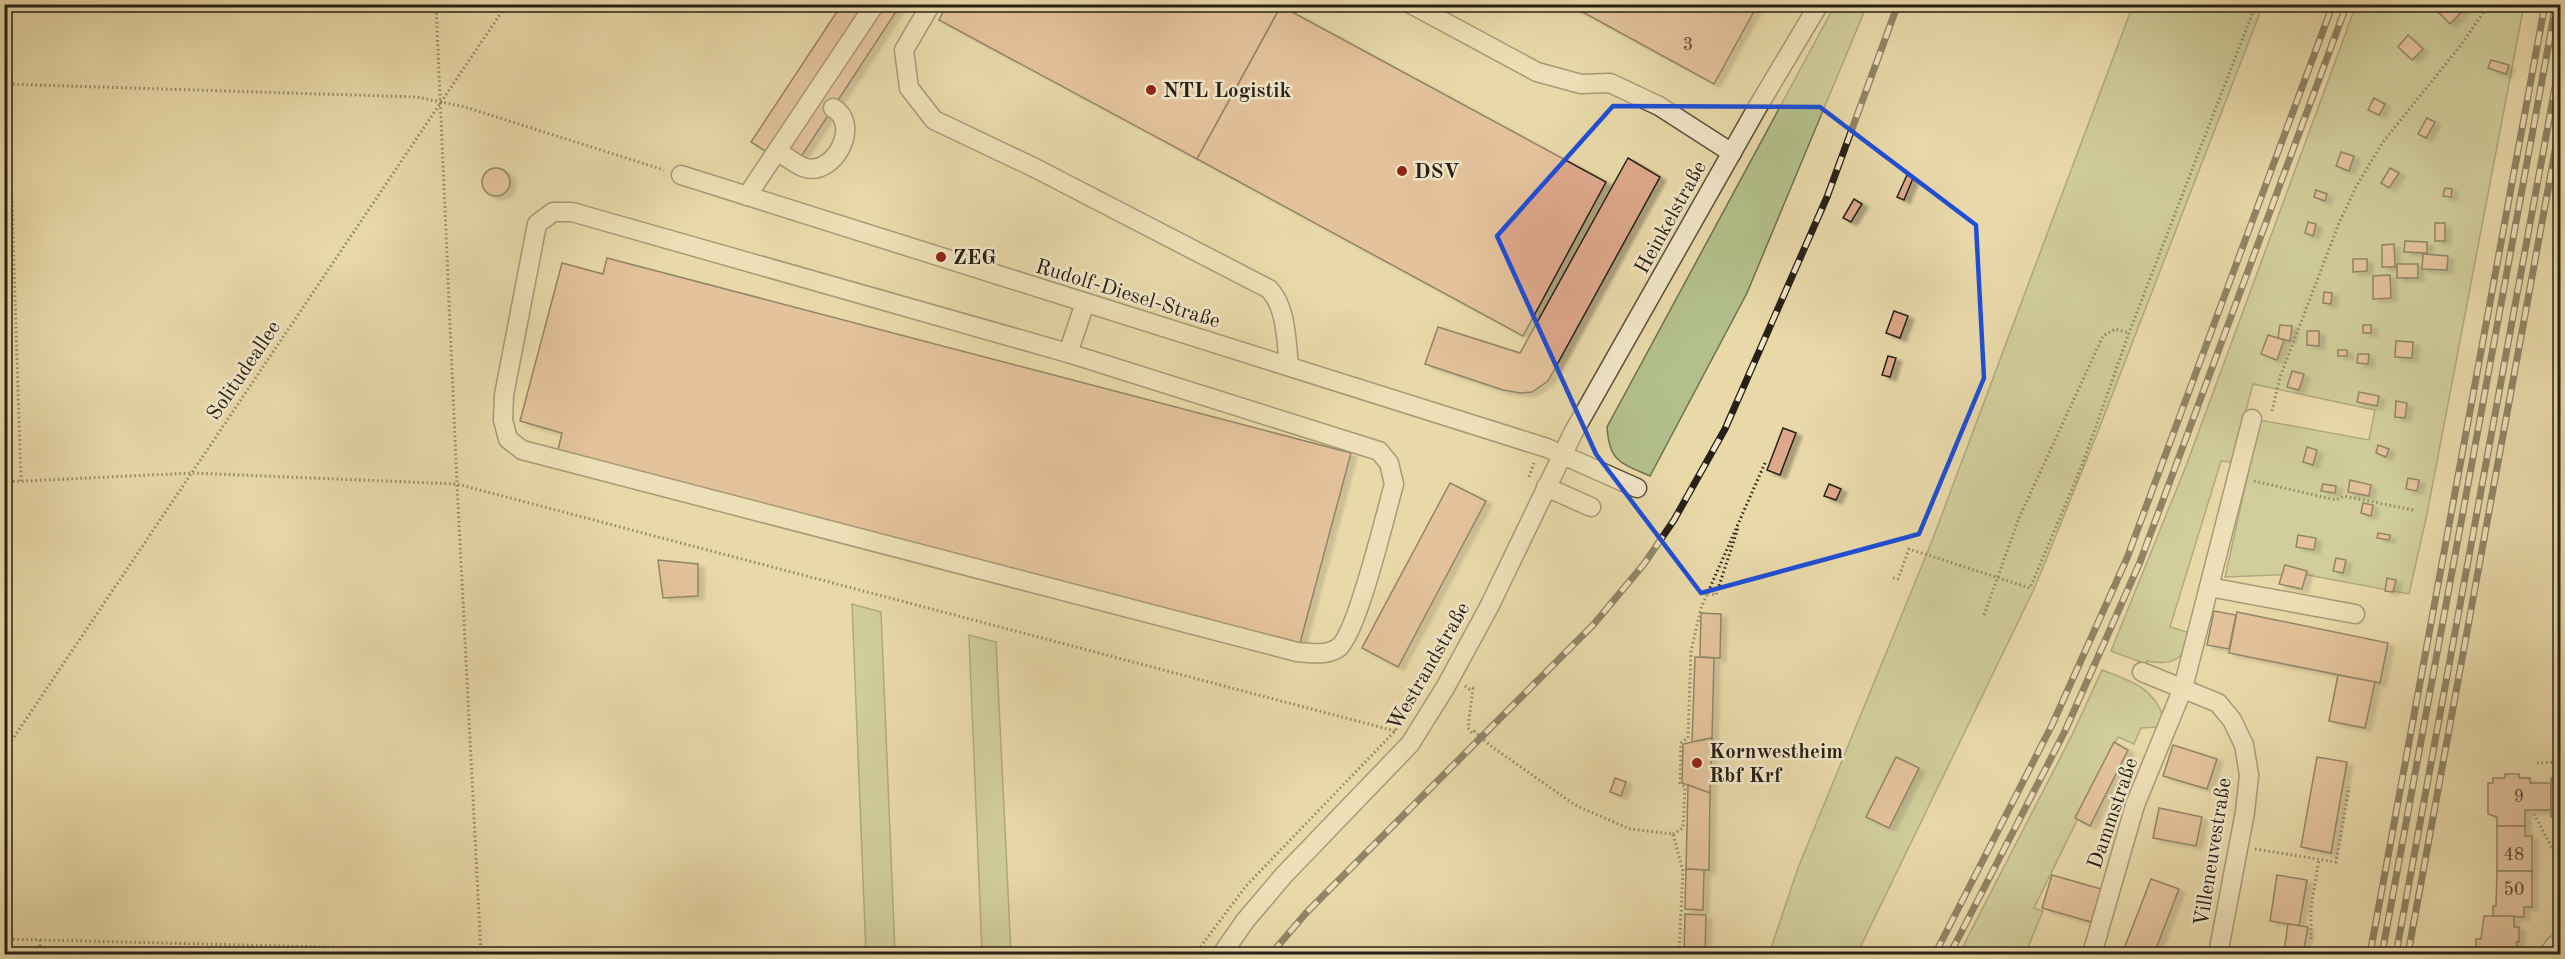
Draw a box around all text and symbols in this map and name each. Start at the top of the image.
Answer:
house number: 3 [1683,36,1693,54]
place label: NTL Logistik [1163,81,1291,102]
marker: NTL Logistik [1144,83,1158,97]
street label: Heinkelstraße [1632,158,1711,278]
place label: DSV [1414,162,1460,183]
marker: DSV [1395,164,1409,178]
place label: ZEG [953,248,996,269]
marker: ZEG [934,250,948,264]
street label: Rudolf-Diesel-Straße [1033,256,1222,333]
street label: Solitudeallee [203,317,285,424]
street label: Westrandstraße [1384,599,1474,734]
place label: Kornwestheim Rbf Krf [1709,742,1843,787]
street label: Dammstraße [2085,755,2142,872]
marker: Kornwestheim Rbf Krf [1690,756,1704,770]
street label: Villeneuvestraße [2191,776,2236,928]
house number: 9 [2514,788,2524,806]
house number: 48 [2504,846,2524,864]
house number: 50 [2504,881,2524,899]

